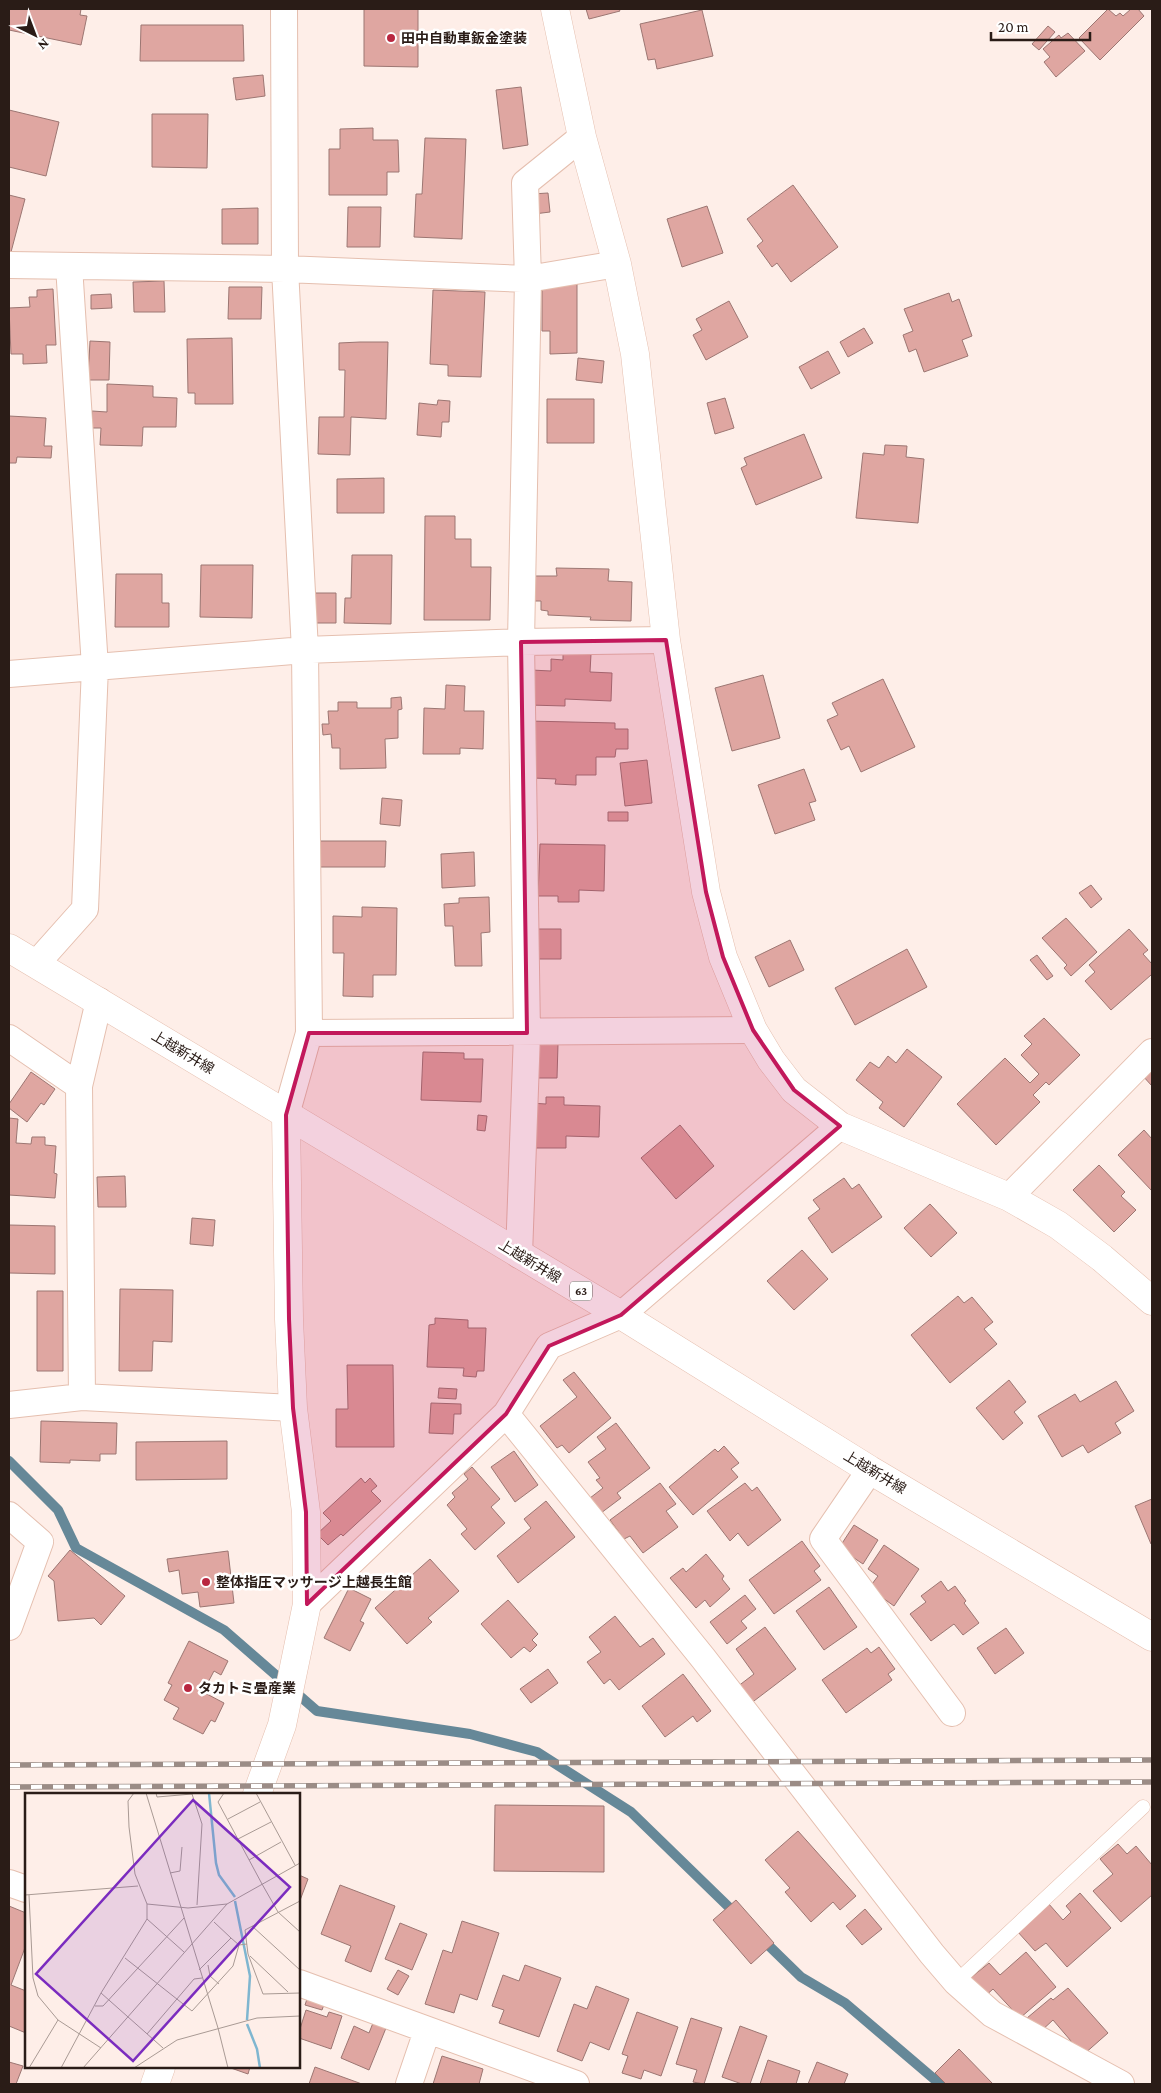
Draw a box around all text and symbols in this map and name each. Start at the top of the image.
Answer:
north arrow [10,10,60,60]
scale bar [991,10,1090,42]
text: 20 m [998,19,1029,35]
place label: 田中自動車鈑金塗装 [401,30,527,46]
marker: 田中自動車鈑金塗装 [385,32,397,44]
text: N [34,36,53,54]
street label: 上越新井線 [149,1027,217,1077]
street label: 上越新井線 [496,1236,564,1286]
road number: 63 [570,1282,592,1300]
street label: 上越新井線 [841,1447,909,1497]
place label: 整体指圧マッサージ上越長生館 [216,1574,412,1590]
marker: 整体指圧マッサージ上越長生館 [200,1576,212,1588]
place label: タカトミ畳産業 [198,1680,296,1696]
marker: タカトミ畳産業 [182,1682,194,1694]
inset map [25,1793,300,2068]

